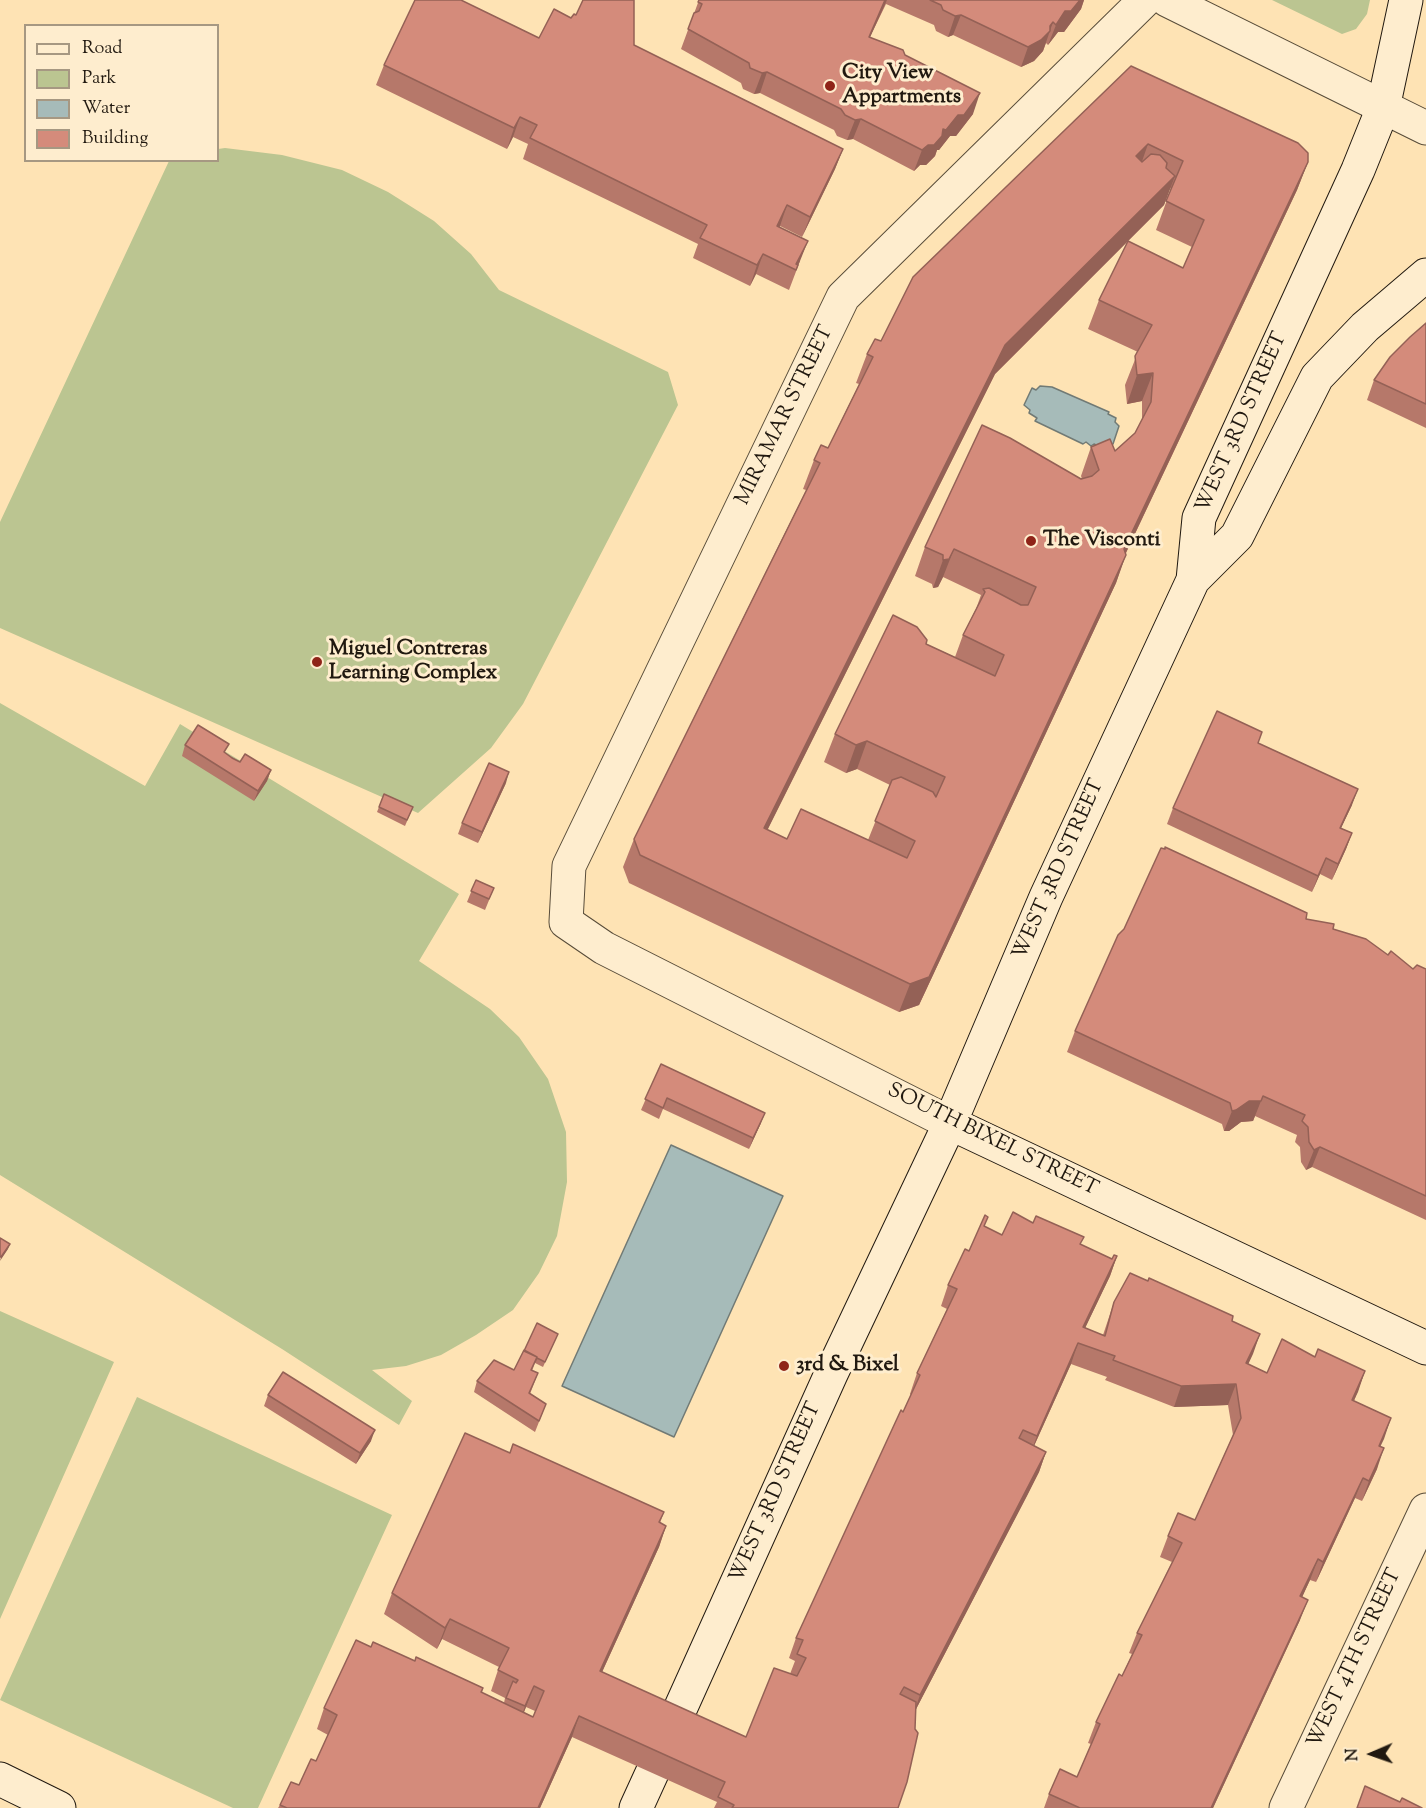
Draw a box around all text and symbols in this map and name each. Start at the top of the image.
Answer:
legend [24,24,219,162]
text: Road [82,36,122,62]
place label: City View Appartments [842,61,961,111]
text: Park [82,66,116,92]
marker: City View Appartments [823,79,837,93]
text: Water [82,96,130,122]
text: Building [82,126,148,152]
street label: MIRAMAR STREET [732,322,840,510]
street label: WEST 3RD STREET [1192,329,1294,517]
place label: The Visconti [1043,528,1160,554]
marker: The Visconti [1024,534,1038,548]
place label: Miguel Contreras Learning Complex [329,637,497,687]
marker: Miguel Contreras Learning Complex [310,655,324,669]
street label: WEST 3RD STREET [1009,776,1111,964]
street label: SOUTH BIXEL STREET [882,1079,1102,1203]
place label: 3rd & Bixel [796,1353,899,1379]
marker: 3rd & Bixel [777,1359,791,1373]
street label: WEST 3RD STREET [726,1399,828,1587]
street label: WEST 4TH STREET [1303,1565,1409,1753]
north arrow [1342,1724,1402,1784]
text: N [1342,1748,1365,1761]

